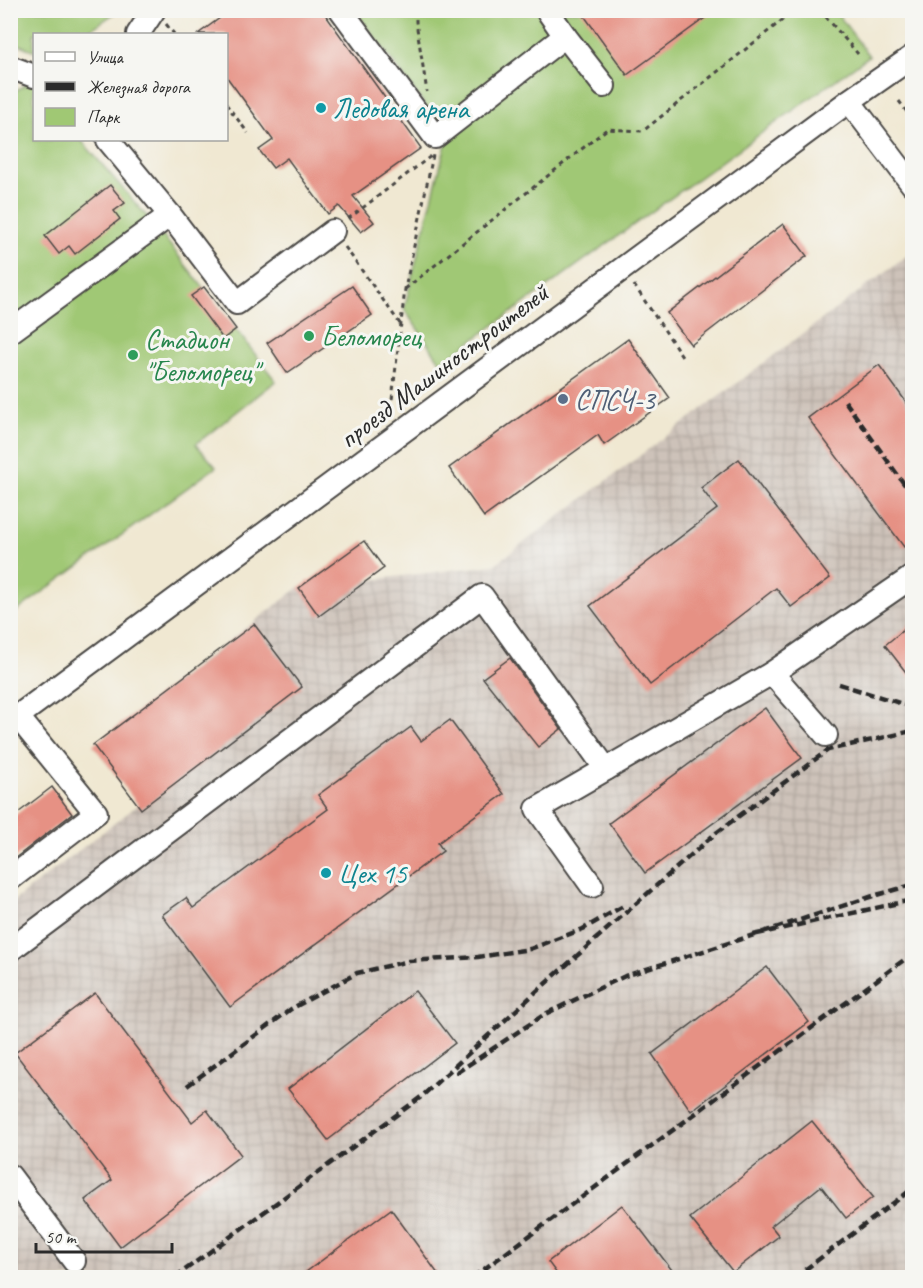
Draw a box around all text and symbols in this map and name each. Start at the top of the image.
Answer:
legend [33,33,228,141]
text: Улица [87,46,124,68]
text: Железная дорога [87,76,191,99]
place label: Ледовая арена [333,91,471,126]
marker: Ледовая арена [314,101,328,115]
text: Парк [87,106,121,128]
street label: проезд Машиностроителей [331,274,556,456]
place label: Беломорец [321,319,422,354]
place label: Стадион "Беломорец" [145,322,264,389]
marker: Беломорец [302,329,316,343]
marker: Стадион "Беломорец" [126,348,140,362]
place label: СПСЧ-3 [575,382,657,417]
marker: СПСЧ-3 [556,392,570,406]
place label: Цех 15 [338,856,408,891]
marker: Цех 15 [319,866,333,880]
scale bar [36,1216,172,1254]
text: 50 m [45,1226,78,1248]

